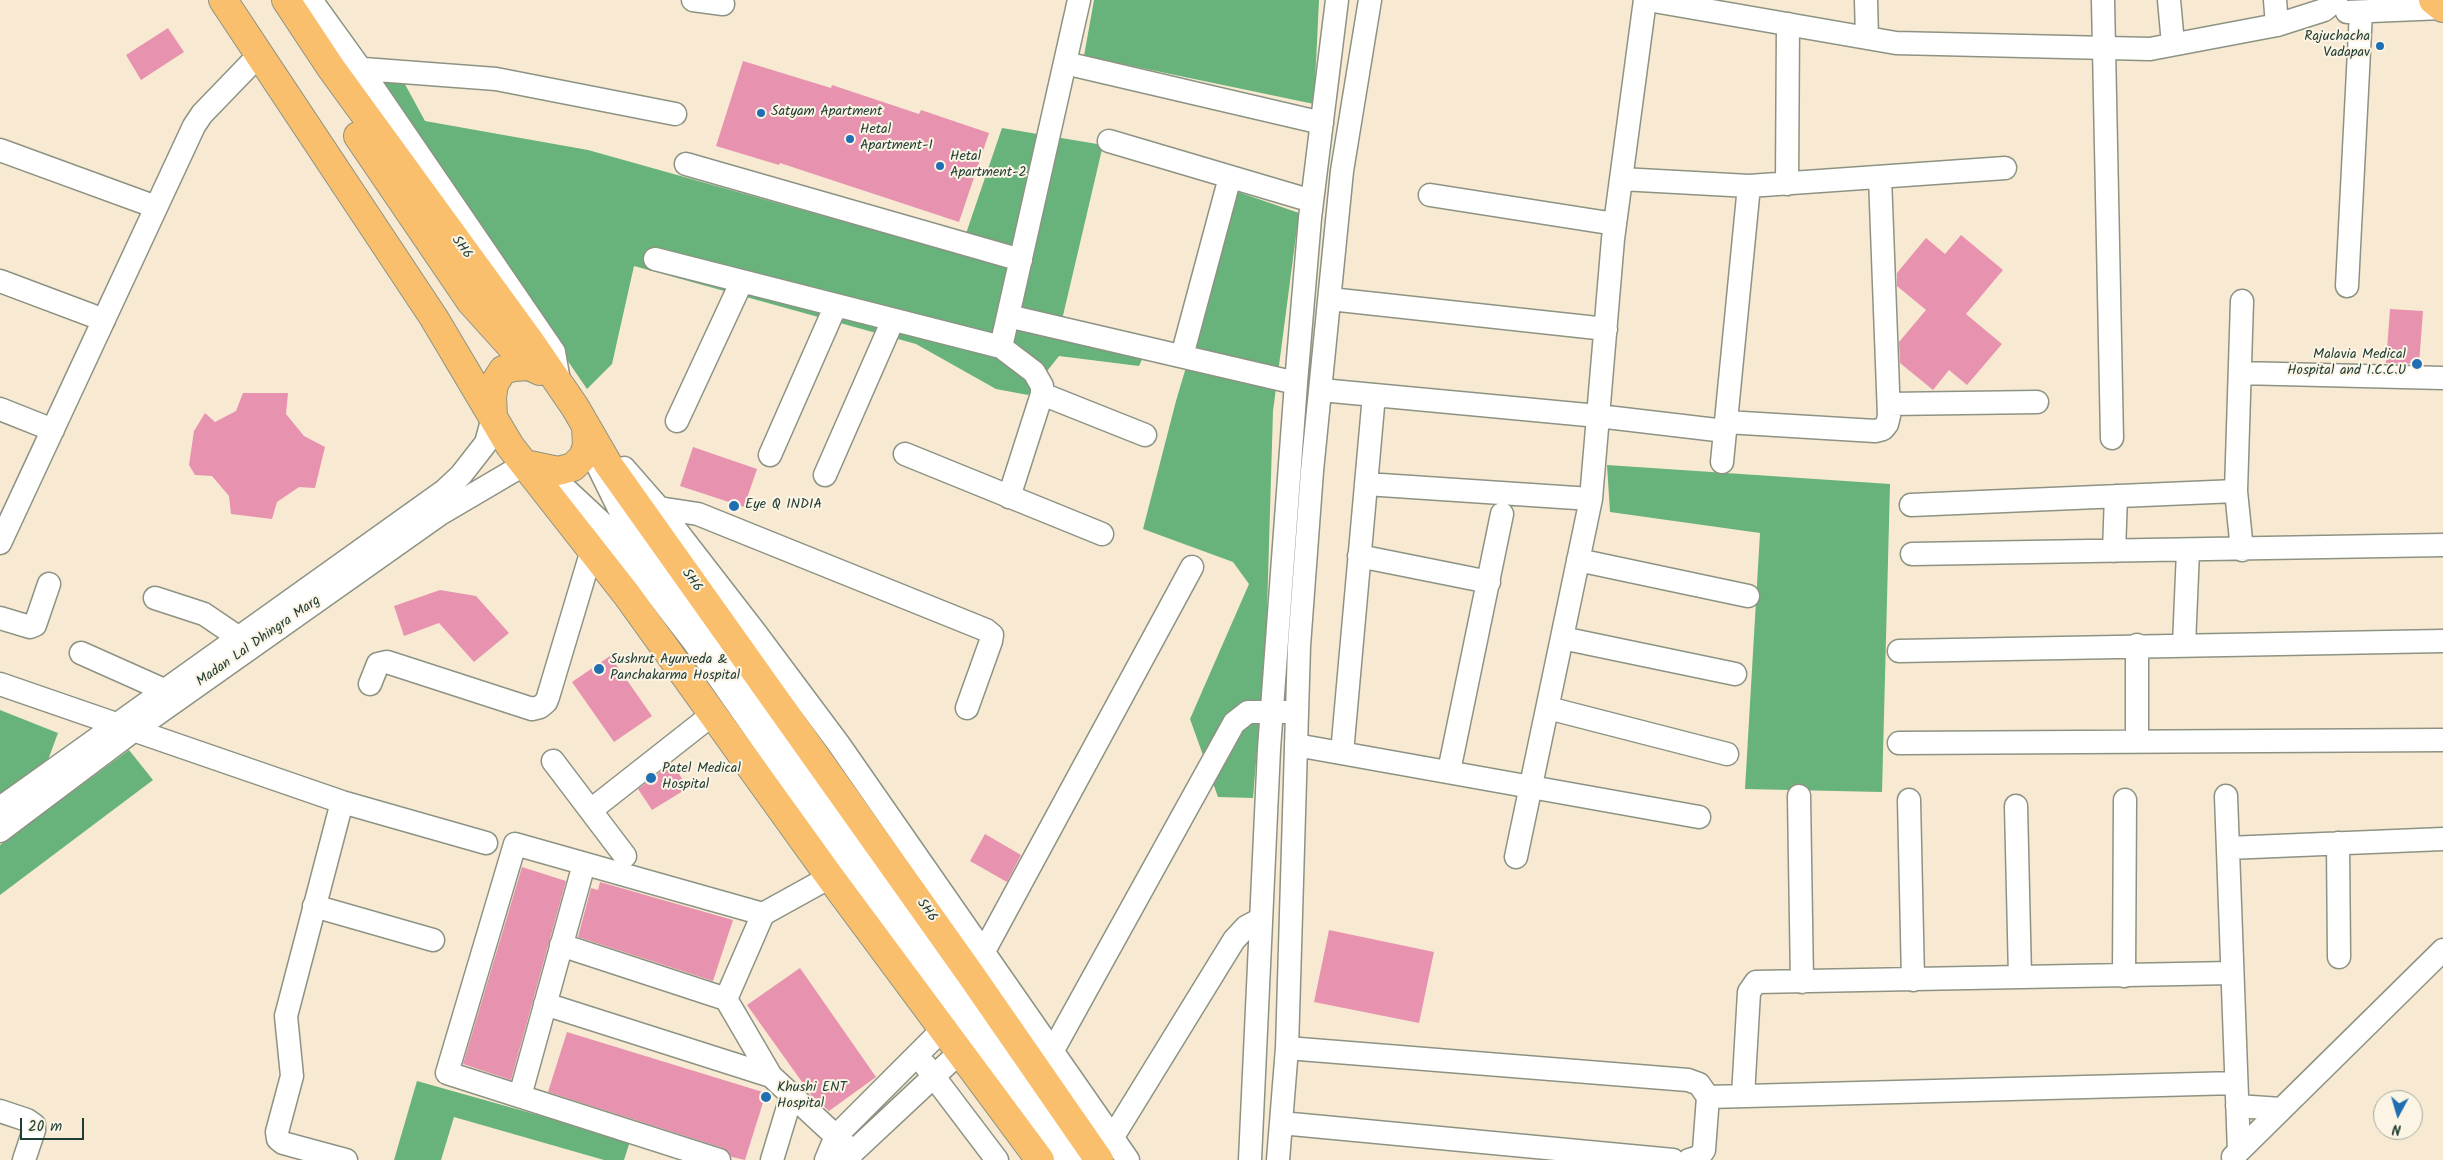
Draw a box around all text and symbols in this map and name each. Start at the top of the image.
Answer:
place label: Rajuchacha Vadapav [2304,30,2370,62]
marker: Rajuchacha Vadapav [2374,40,2386,52]
place label: Satyam Apartment [771,105,882,121]
marker: Satyam Apartment [755,107,767,119]
place label: Hetal Apartment-1 [860,123,933,156]
marker: Hetal Apartment-1 [844,133,856,145]
place label: Hetal Apartment-2 [950,150,1027,182]
marker: Hetal Apartment-2 [934,160,946,172]
street label: SH6 [447,233,475,263]
place label: Malavia Medical Hospital and I.C.C.U [2287,348,2406,381]
marker: Malavia Medical Hospital and I.C.C.U [2410,357,2424,371]
place label: Eye Q INDIA [745,498,822,514]
marker: Eye Q INDIA [727,499,741,513]
street label: SH6 [677,566,705,596]
street label: Madan Lal Dhingra Marg [194,593,324,691]
place label: Sushrut Ayurveda & Panchakarma Hospital [610,653,740,686]
marker: Sushrut Ayurveda & Panchakarma Hospital [592,662,606,676]
place label: Patel Medical Hospital [662,762,741,794]
marker: Patel Medical Hospital [644,771,658,785]
street label: SH6 [912,896,940,926]
place label: Khushi ENT Hospital [777,1081,847,1114]
marker: Khushi ENT Hospital [759,1090,773,1104]
north arrow [2373,1090,2423,1140]
scale bar [22,1108,86,1140]
text: 20 m [28,1115,62,1139]
text: N [2391,1118,2402,1140]

